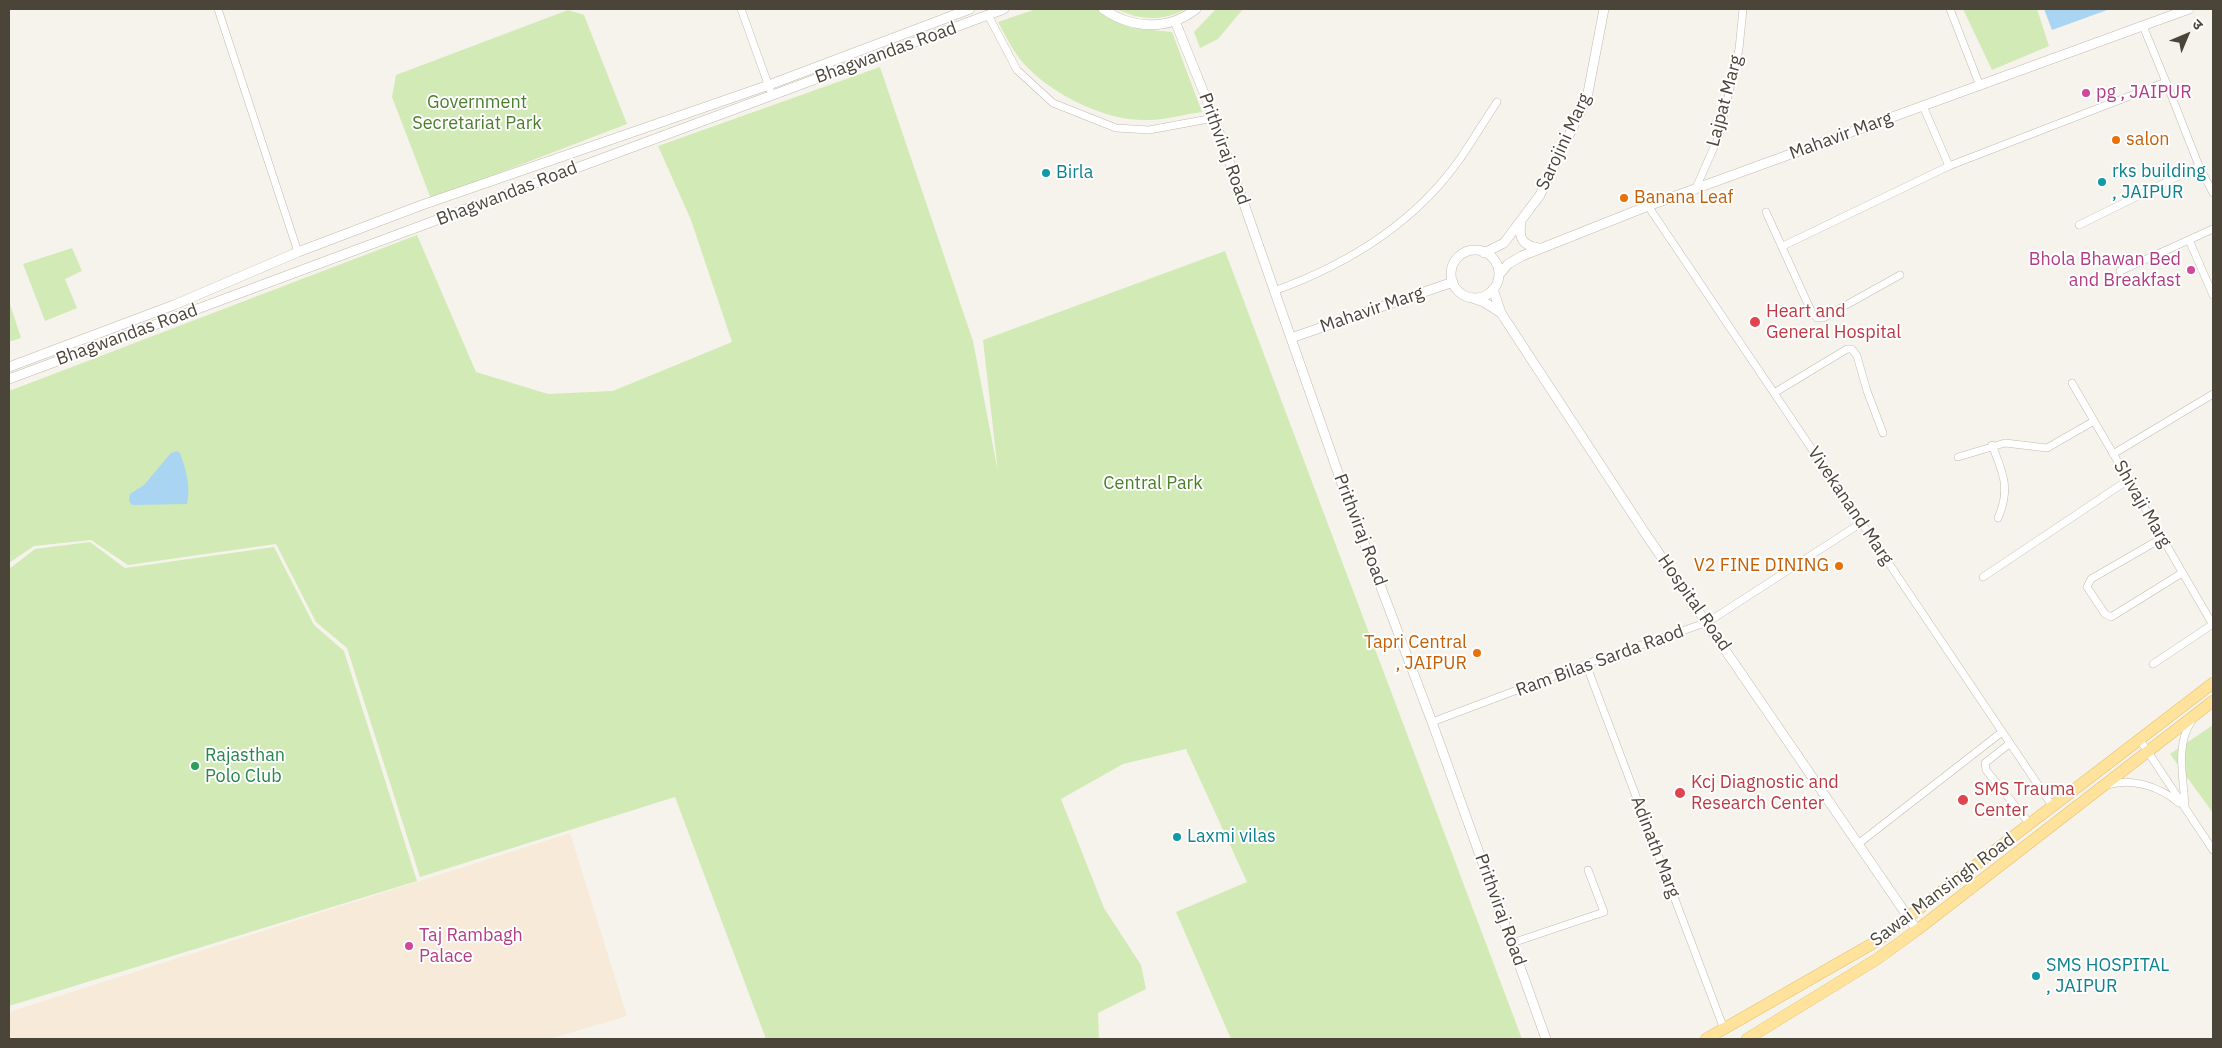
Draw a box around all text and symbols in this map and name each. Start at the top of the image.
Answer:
north arrow [2162,10,2212,60]
text: उ [2188,15,2207,34]
street label: Bhagwandas Road [812,17,960,89]
street label: Lajpat Marg [1702,53,1748,149]
place label: pg , JAIPUR [2096,82,2192,104]
marker: pg , JAIPUR [2080,87,2092,99]
street label: Prithviraj Road [1194,90,1254,208]
street label: Sarojini Marg [1532,90,1596,194]
park label: Government Secretariat Park [412,92,542,134]
street label: Mahavir Marg [1787,107,1895,165]
place label: salon [2126,129,2170,151]
marker: salon [2110,134,2122,146]
street label: Bhagwandas Road [434,157,580,231]
place label: rks building , JAIPUR [2112,161,2206,203]
place label: Birla [1056,162,1093,184]
marker: Birla [1040,167,1052,179]
marker: rks building , JAIPUR [2096,176,2108,188]
place label: Banana Leaf [1634,187,1733,209]
marker: Banana Leaf [1618,192,1630,204]
place label: Bhola Bhawan Bed and Breakfast [2029,249,2181,292]
marker: Bhola Bhawan Bed and Breakfast [2185,264,2197,276]
street label: Mahavir Marg [1317,282,1427,338]
street label: Bhagwandas Road [53,299,201,371]
place label: Heart and General Hospital [1766,301,1901,344]
marker: Heart and General Hospital [1748,315,1762,329]
street label: Vivekanand Marg [1803,443,1897,569]
street label: Shivaji Marg [2108,457,2176,551]
street label: Prithviraj Road [1329,471,1391,589]
park label: Central Park [1103,473,1203,495]
street label: Hospital Road [1653,551,1735,655]
place label: V2 FINE DINING [1694,555,1829,577]
marker: V2 FINE DINING [1833,560,1845,572]
street label: Ram Bilas Sarda Raod [1513,621,1687,701]
place label: Tapri Central , JAIPUR [1364,632,1467,674]
marker: Tapri Central , JAIPUR [1471,647,1483,659]
place label: Rajasthan Polo Club [205,745,285,788]
marker: Rajasthan Polo Club [189,760,201,772]
place label: Kcj Diagnostic and Research Center [1691,772,1839,814]
place label: SMS Trauma Center [1974,779,2075,822]
marker: Kcj Diagnostic and Research Center [1673,786,1687,800]
street label: Adinath Marg [1626,793,1684,901]
marker: SMS Trauma Center [1956,793,1970,807]
place label: Laxmi vilas [1187,826,1276,848]
street label: Sawai Mansingh Road [1866,829,2020,951]
marker: Laxmi vilas [1171,831,1183,843]
street label: Prithviraj Road [1470,851,1530,969]
place label: Taj Rambagh Palace [419,925,523,968]
marker: Taj Rambagh Palace [403,940,415,952]
place label: SMS HOSPITAL , JAIPUR [2046,955,2169,998]
marker: SMS HOSPITAL , JAIPUR [2030,970,2042,982]

